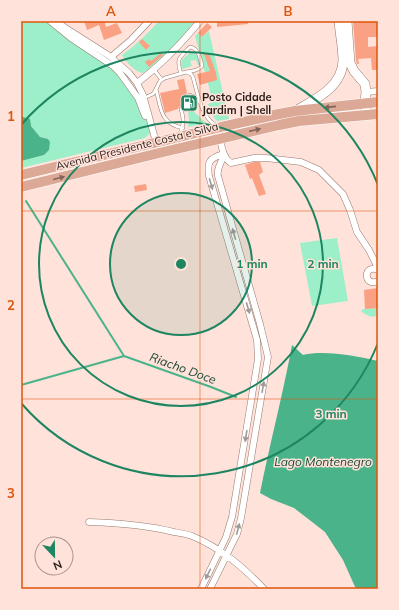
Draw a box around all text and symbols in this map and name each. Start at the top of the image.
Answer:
text: A [106,3,116,19]
text: B [284,3,293,19]
place label: Posto Cidade Jardim | Shell [202,90,272,117]
fuel station icon: Posto Cidade Jardim | Shell [179,93,199,113]
one-way arrow [324,104,336,110]
text: 1 [7,108,15,124]
street label: Avenida Presidente Costa e Silva [54,119,220,173]
one-way arrow [249,127,261,133]
one-way arrow [53,175,65,181]
one-way arrow [208,178,214,190]
one-way arrow [231,228,237,240]
text: 1 min [236,256,268,271]
text: 2 min [307,256,339,271]
centre of rings [174,257,188,271]
text: 2 [7,297,15,313]
one-way arrow [245,303,251,315]
water label: Riacho Doce [148,349,219,387]
one-way arrow [260,381,266,393]
text: 3 min [315,406,347,421]
one-way arrow [243,430,249,442]
water label: Lago Montenegro [274,454,372,469]
text: 3 [7,485,15,501]
one-way arrow [235,522,241,534]
north arrow [34,536,74,576]
text: N [51,557,64,573]
one-way arrow [205,568,211,579]

